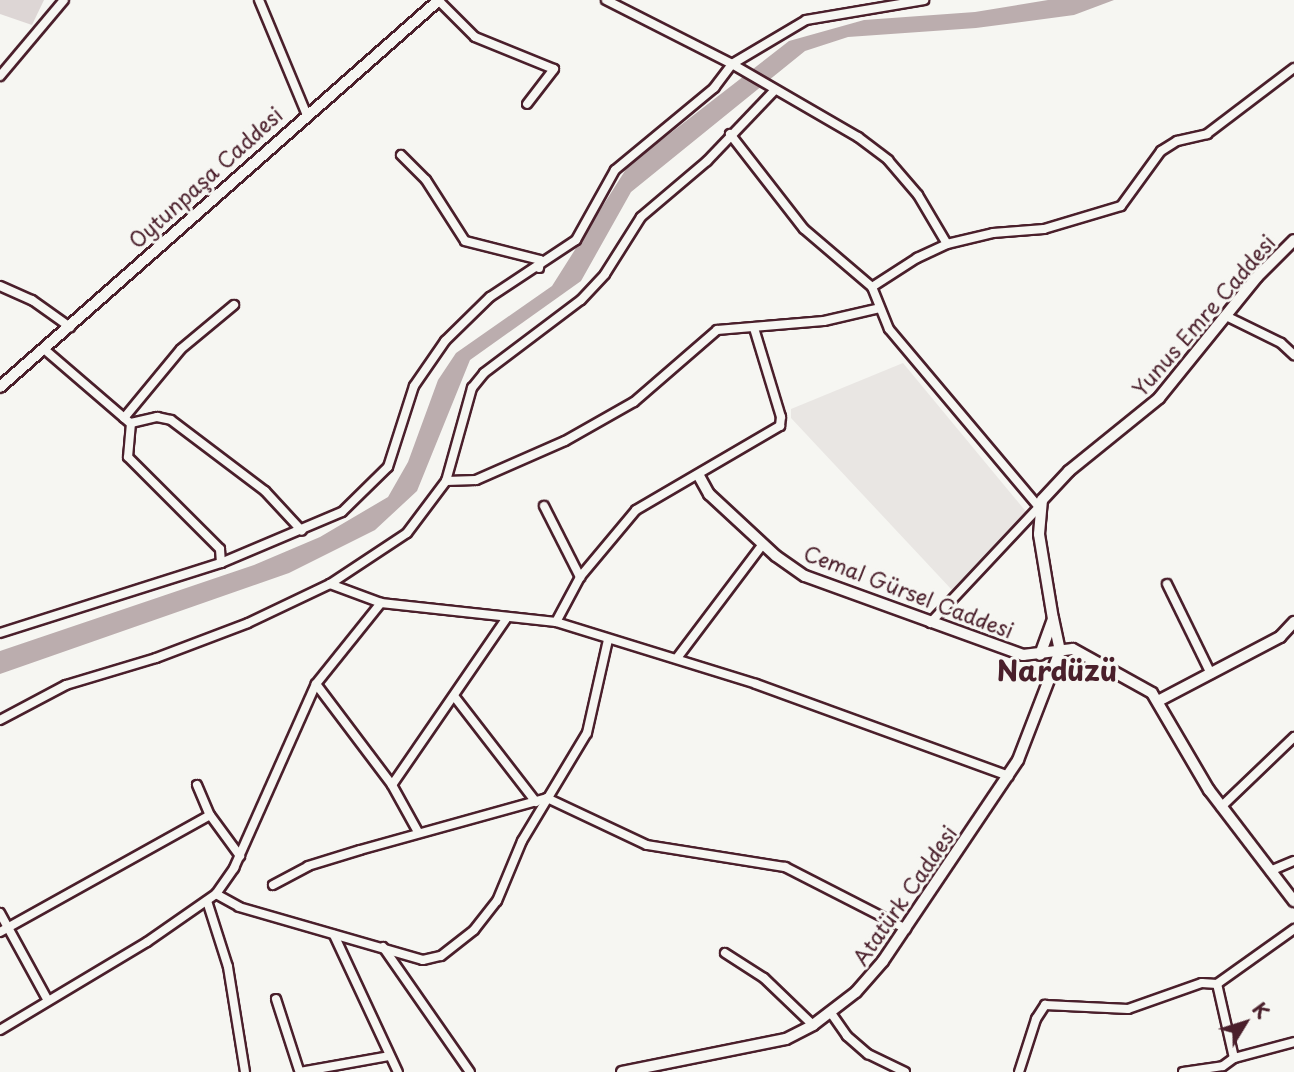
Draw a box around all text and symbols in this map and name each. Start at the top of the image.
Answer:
street label: Oytunpaşa Caddesi [123,102,287,252]
street label: Yunus Emre Caddesi [1127,230,1279,400]
street label: Cemal Gürsel Caddesi [801,540,1017,642]
district label: Nardüzü [997,653,1117,687]
street label: Atatürk Caddesi [846,820,962,970]
north arrow [1210,988,1280,1058]
text: K [1246,996,1277,1024]

